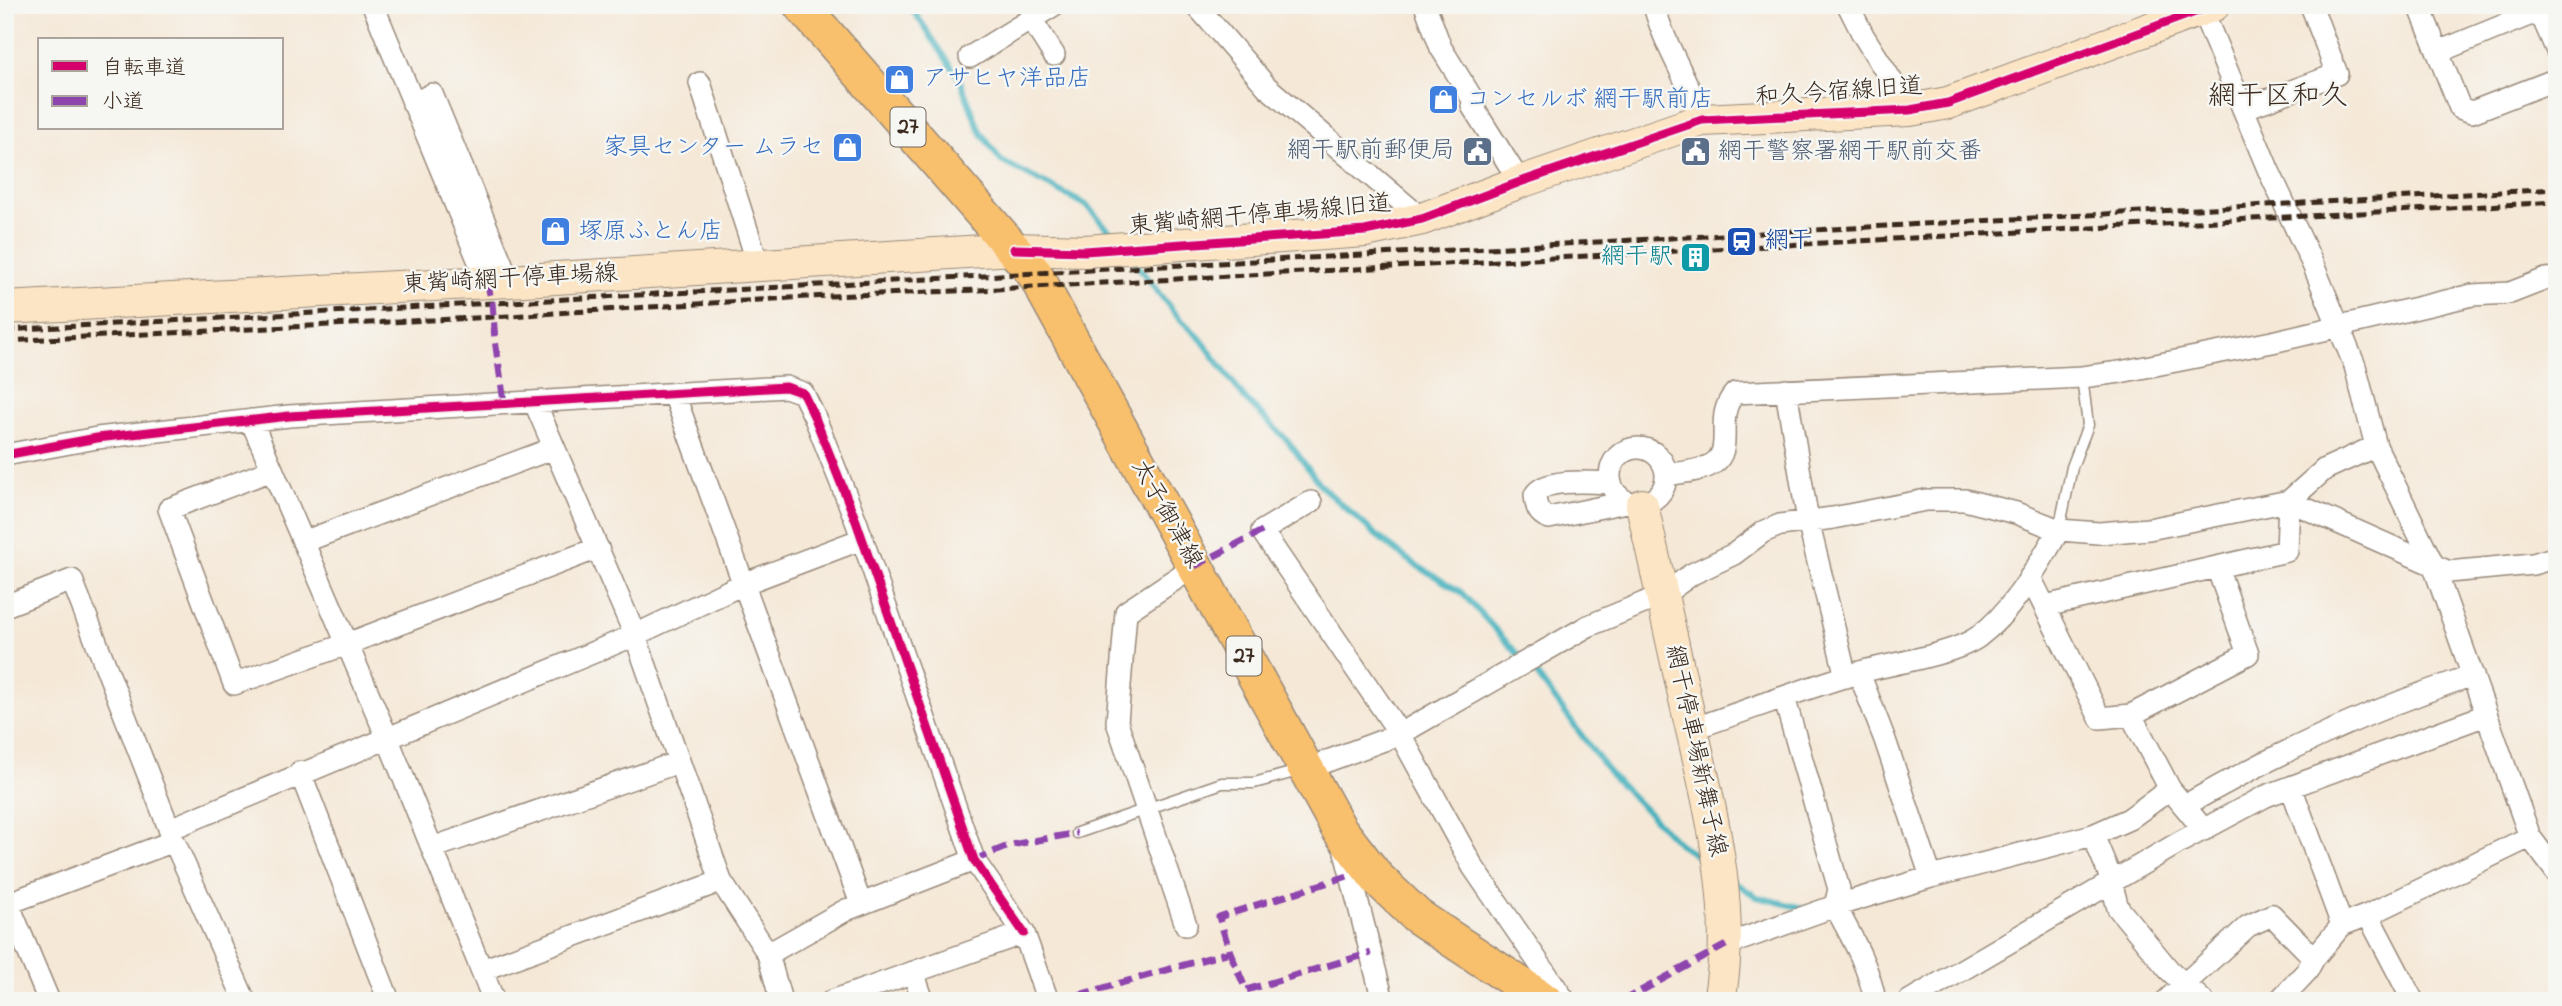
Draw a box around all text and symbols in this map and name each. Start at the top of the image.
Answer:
legend [38,38,284,130]
text: 自転車道 [102,54,186,84]
shop icon: アサヒヤ洋品店 [883,62,917,96]
place label: アサヒヤ洋品店 [923,62,1091,97]
street label: 和久今宿線旧道 [1754,70,1924,116]
district label: 網干区和久 [2208,77,2348,118]
shop icon: コンセルボ 網干駅前店 [1426,83,1460,117]
place label: コンセルボ 網干駅前店 [1466,83,1713,118]
text: 小道 [102,88,144,118]
road number: 27 [890,108,926,146]
place label: 家具センター ムラセ [603,131,824,166]
shop icon: 家具センター ムラセ [830,131,864,165]
place label: 網干駅前郵便局 [1287,134,1455,169]
public building icon: 網干駅前郵便局 [1461,134,1495,168]
public building icon: 網干警察署網干駅前交番 [1678,135,1712,169]
place label: 網干警察署網干駅前交番 [1718,135,1982,170]
street label: 東觜崎網干停車場線旧道 [1127,187,1393,245]
shop icon: 塚原ふとん店 [539,215,573,249]
place label: 塚原ふとん店 [579,215,723,250]
station icon: 網干 [1725,224,1759,258]
place label: 網干 [1765,224,1813,259]
place label: 網干駅 [1601,240,1673,275]
building icon: 網干駅 [1679,240,1713,274]
street label: 東觜崎網干停車場線 [401,257,619,303]
street label: 太子御津線 [1122,453,1210,575]
road number: 27 [1226,636,1262,676]
street label: 網干停車場新舞子線 [1655,642,1735,860]

